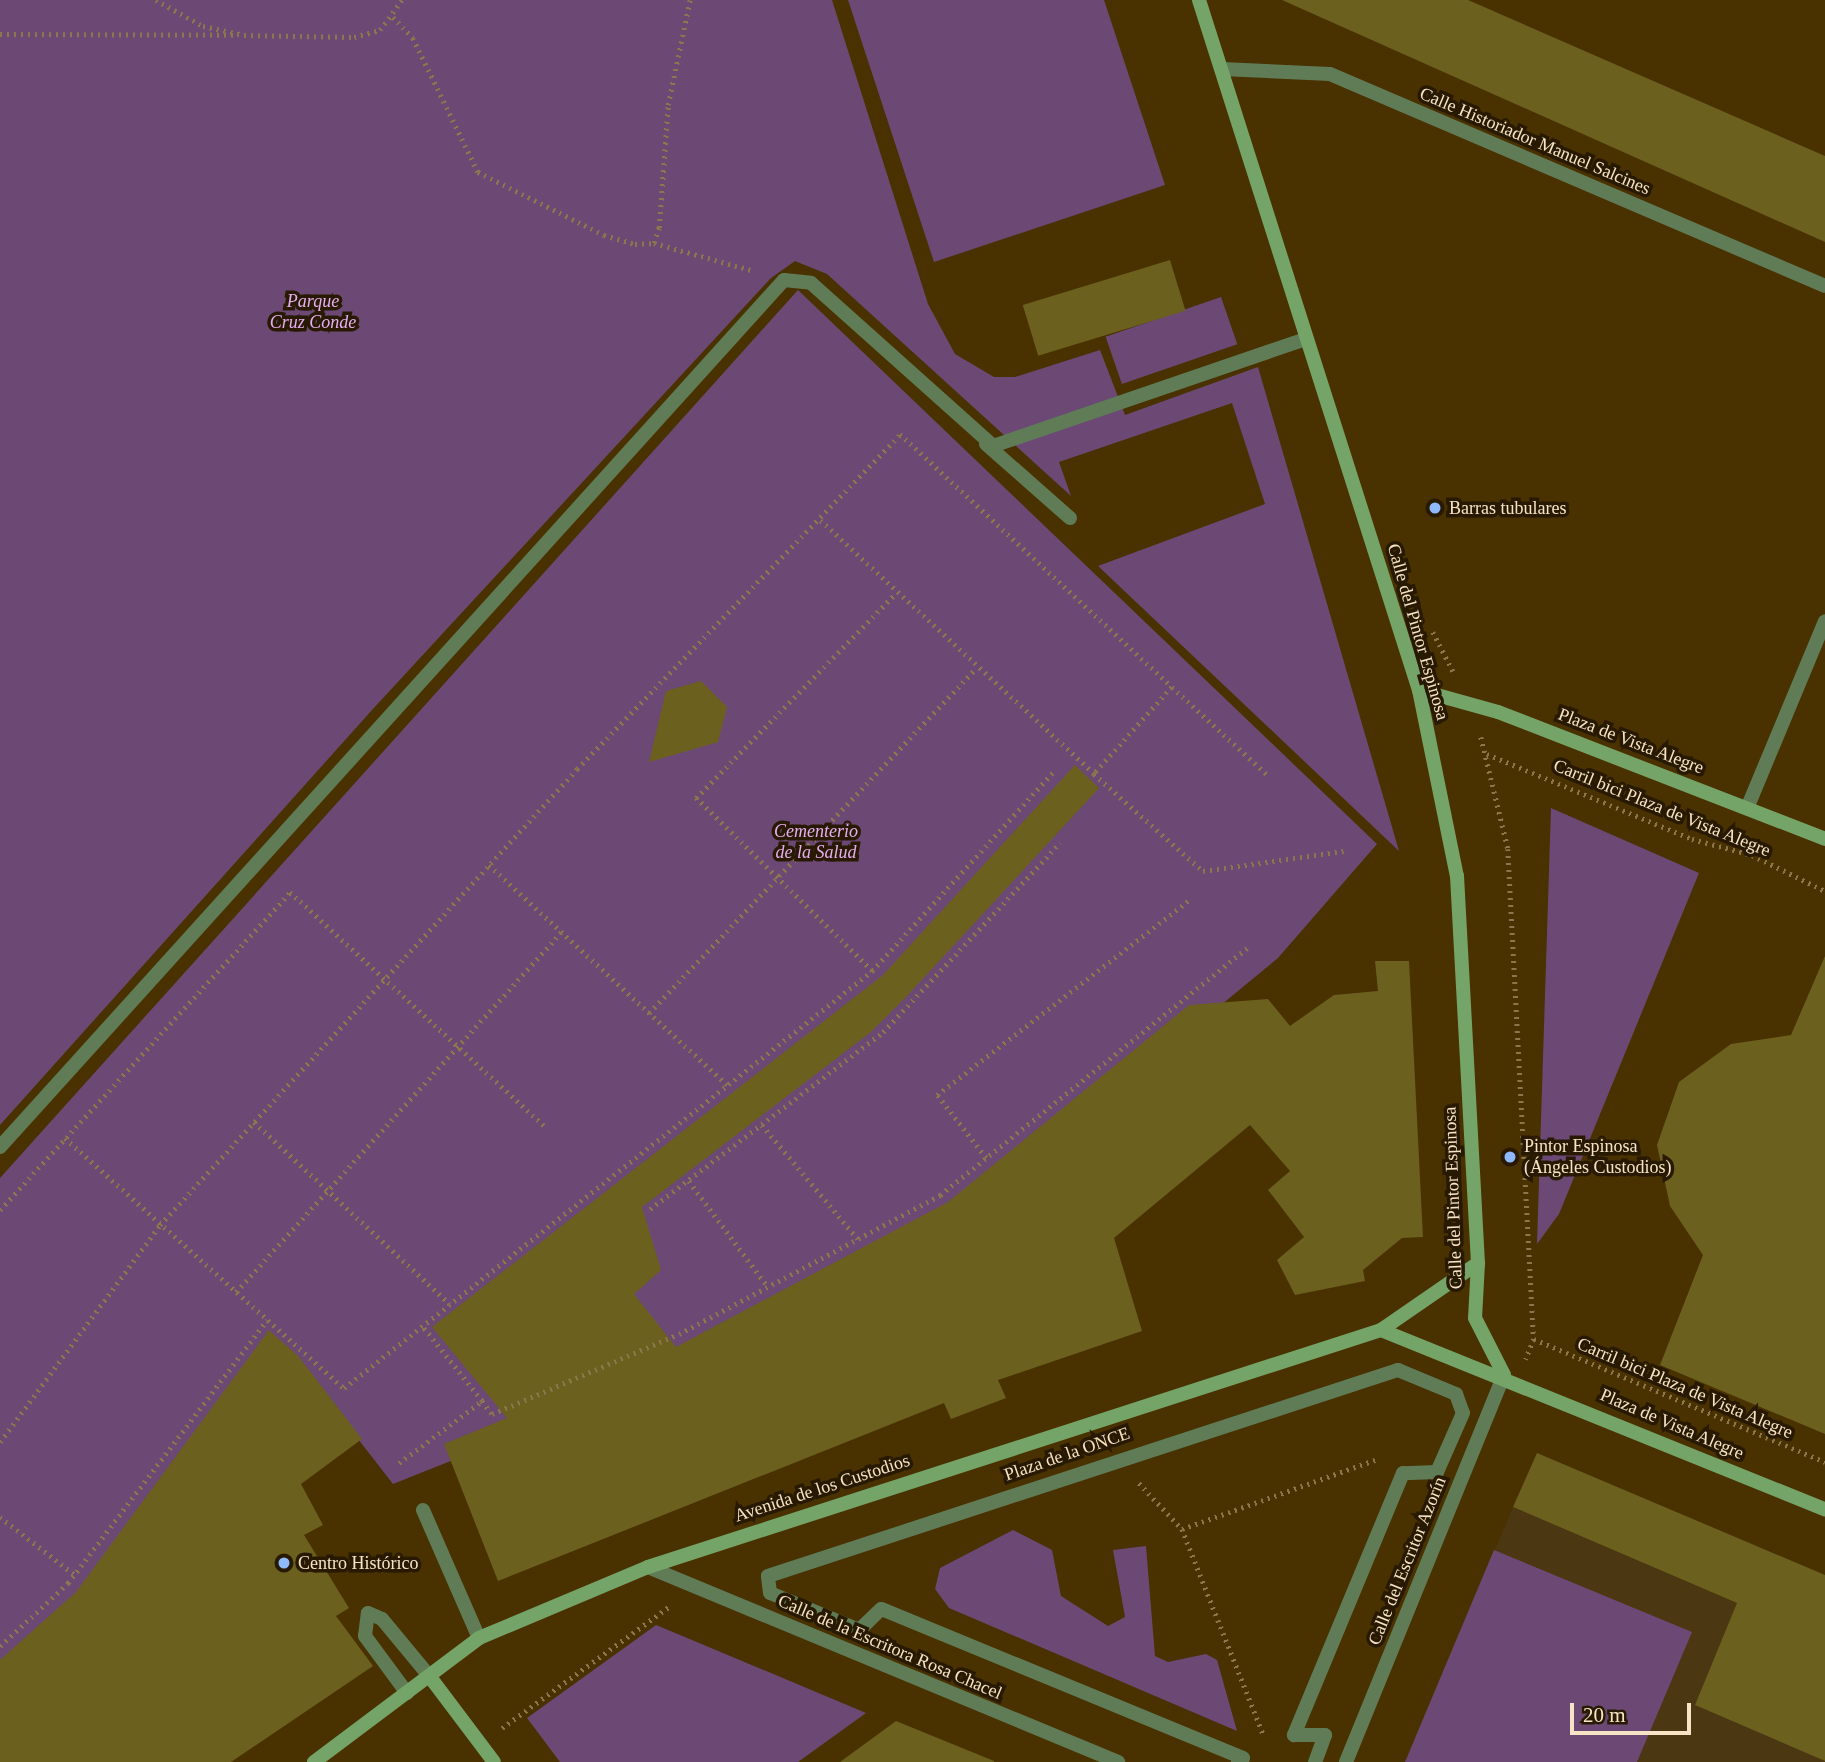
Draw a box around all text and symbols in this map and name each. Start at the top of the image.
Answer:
street label: Calle Historiador Manuel Salcines [1416,83,1654,199]
park label: Parque Cruz Conde [270,291,356,334]
place label: Barras tubulares [1449,497,1566,519]
marker: Barras tubulares [1427,500,1443,516]
street label: Calle del Pintor Espinosa [1382,541,1454,723]
street label: Plaza de Vista Alegre [1555,703,1707,779]
street label: Carril bici Plaza de Vista Alegre [1550,754,1774,862]
park label: Cementerio de la Salud [774,821,858,864]
street label: Calle del Pintor Espinosa [1439,1106,1467,1290]
place label: Pintor Espinosa (Ángeles Custodios) [1524,1136,1671,1178]
marker: Pintor Espinosa (Ángeles Custodios) [1502,1149,1518,1165]
street label: Carril bici Plaza de Vista Alegre [1573,1332,1797,1444]
street label: Plaza de Vista Alegre [1596,1384,1748,1464]
street label: Plaza de la ONCE [1001,1422,1133,1486]
street label: Avenida de los Custodios [732,1449,912,1527]
street label: Calle del Escritor Azorín [1363,1473,1451,1649]
place label: Centro Histórico [298,1552,418,1574]
marker: Centro Histórico [276,1555,292,1571]
street label: Calle de la Escritora Rosa Chacel [775,1590,1005,1704]
scale bar [1573,1688,1694,1732]
text: 20 m [1583,1703,1626,1727]

